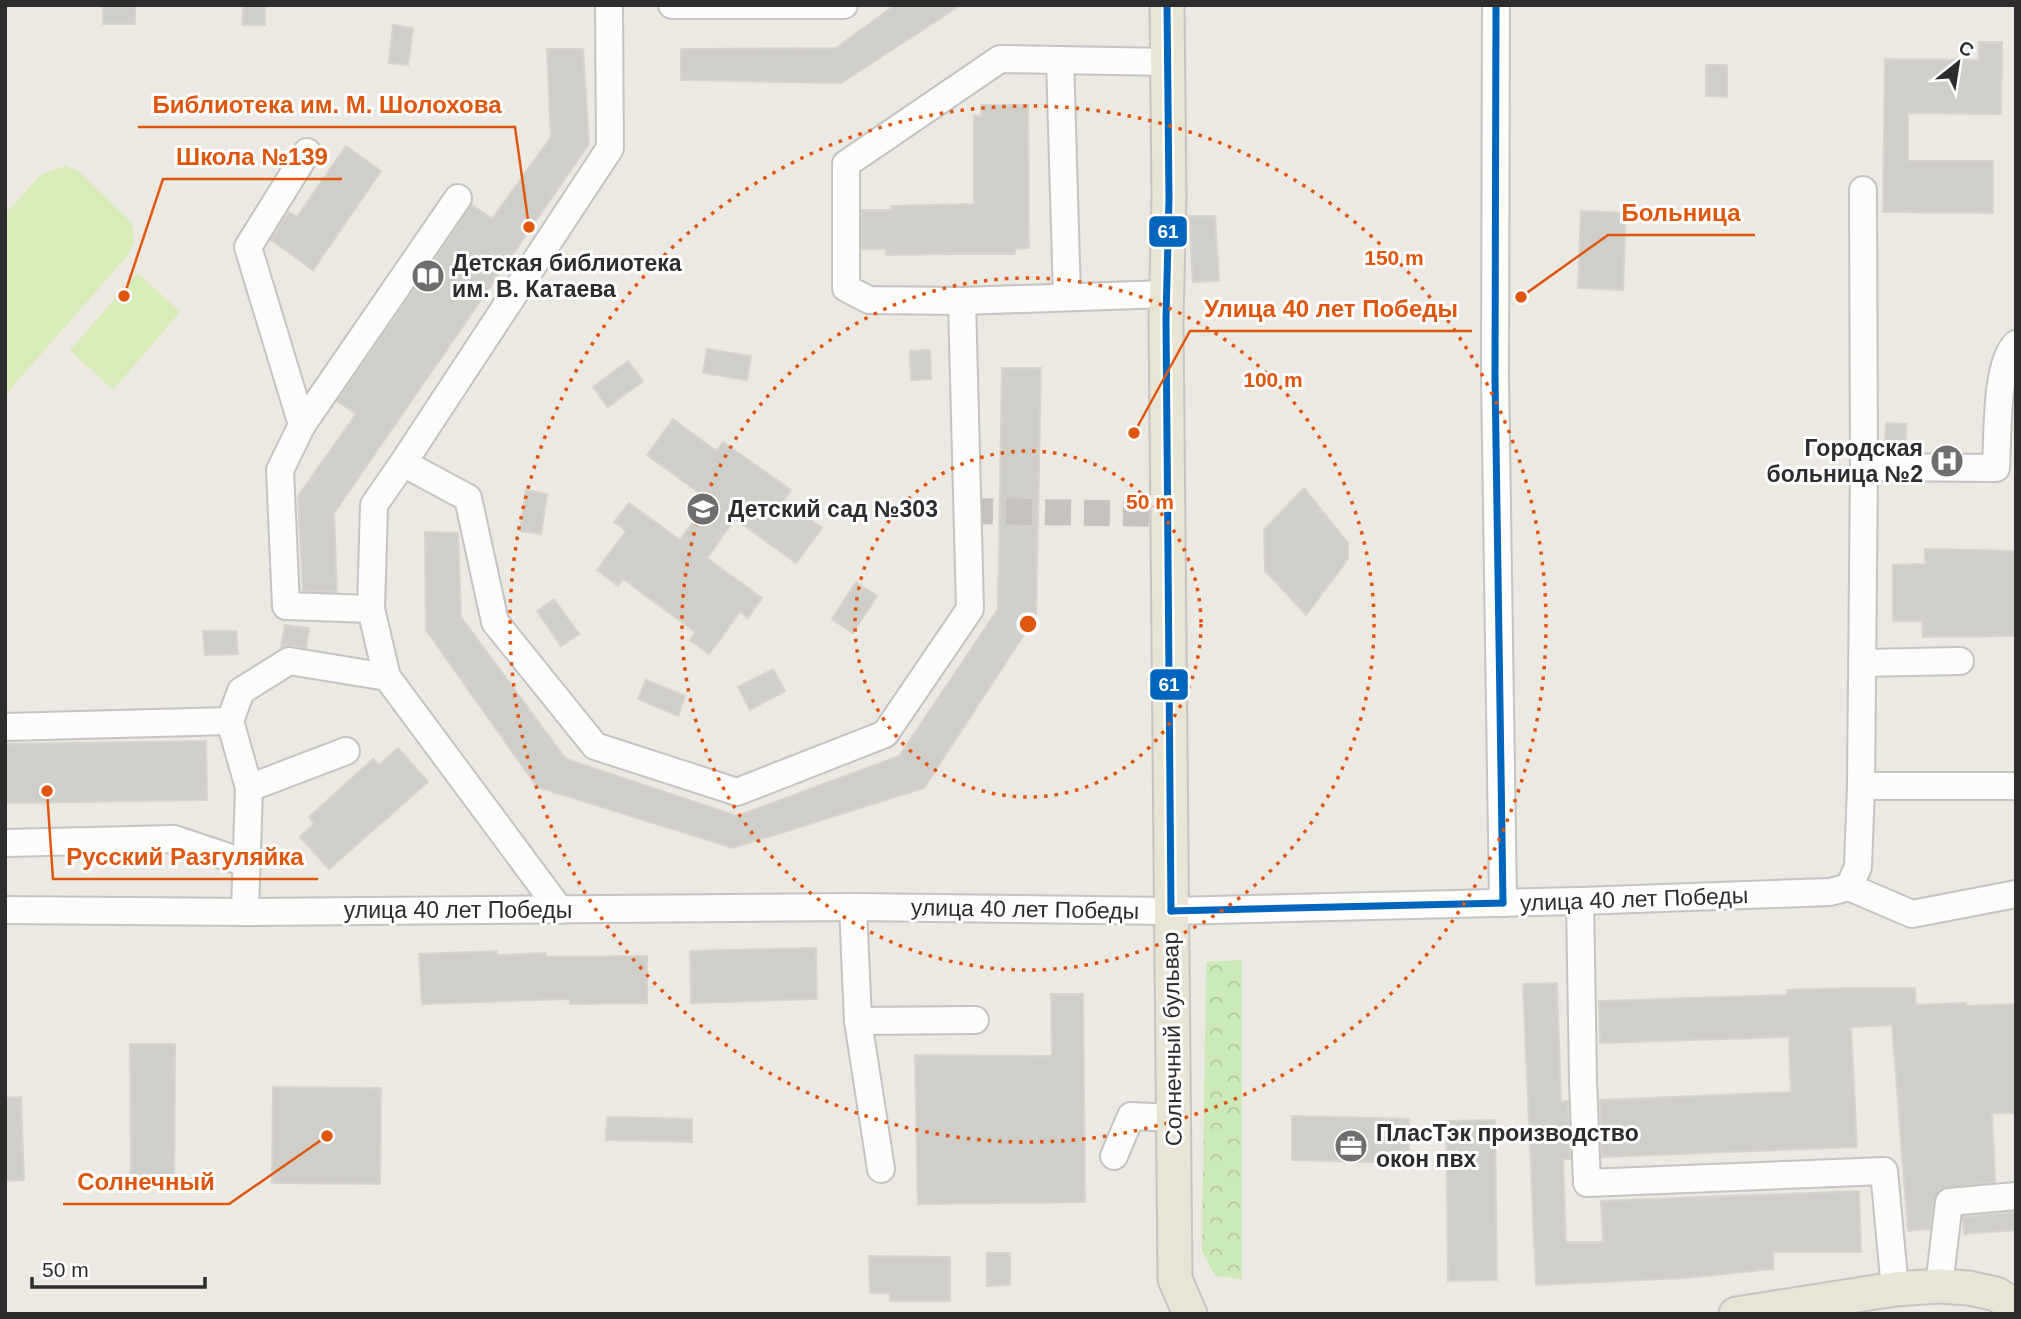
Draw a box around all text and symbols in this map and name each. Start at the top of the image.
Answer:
north arrow [1923,28,1993,98]
text: С [1955,36,1978,61]
callout: Библиотека им. М. Шолохова [138,82,515,127]
text: Библиотека им. М. Шолохова [153,91,502,118]
callout: Школа №139 [163,134,342,179]
text: Школа №139 [176,143,328,170]
callout: Больница [1608,190,1755,235]
text: Больница [1622,199,1741,226]
line badge: 61 [1148,215,1188,248]
text: 61 [1157,221,1179,242]
text: 150 m [1364,246,1424,269]
place label: Детская библиотека им. В. Катаева [452,250,682,302]
library icon: Детская библиотека им. В. Катаева [409,257,447,295]
callout: Улица 40 лет Победы [1190,286,1472,331]
text: Улица 40 лет Победы [1204,295,1458,322]
text: 100 m [1243,368,1303,391]
place label: Городская больница №2 [1767,435,1923,487]
hospital icon: Городская больница №2 [1928,442,1966,480]
school or university icon: Детский сад №303 [684,490,722,528]
text: 50 m [1126,490,1174,513]
place label: Детский сад №303 [728,496,938,522]
centre of rings [1016,612,1040,636]
line badge: 61 [1149,668,1189,701]
text: 61 [1158,674,1180,695]
callout: Русский Разгуляйка [53,834,318,879]
text: Русский Разгуляйка [66,843,304,870]
street label: улица 40 лет Победы [1519,882,1749,916]
street label: улица 40 лет Победы [911,894,1139,924]
street label: улица 40 лет Победы [344,897,572,923]
street label: Солнечный бульвар [1157,932,1187,1146]
place label: ПласТэк производство окон пвх [1376,1120,1639,1172]
office icon: ПласТэк производство окон пвх [1332,1127,1370,1165]
callout: Солнечный [63,1159,229,1204]
text: Солнечный [77,1168,215,1195]
scale bar [32,1246,205,1290]
text: 50 m [42,1258,89,1281]

